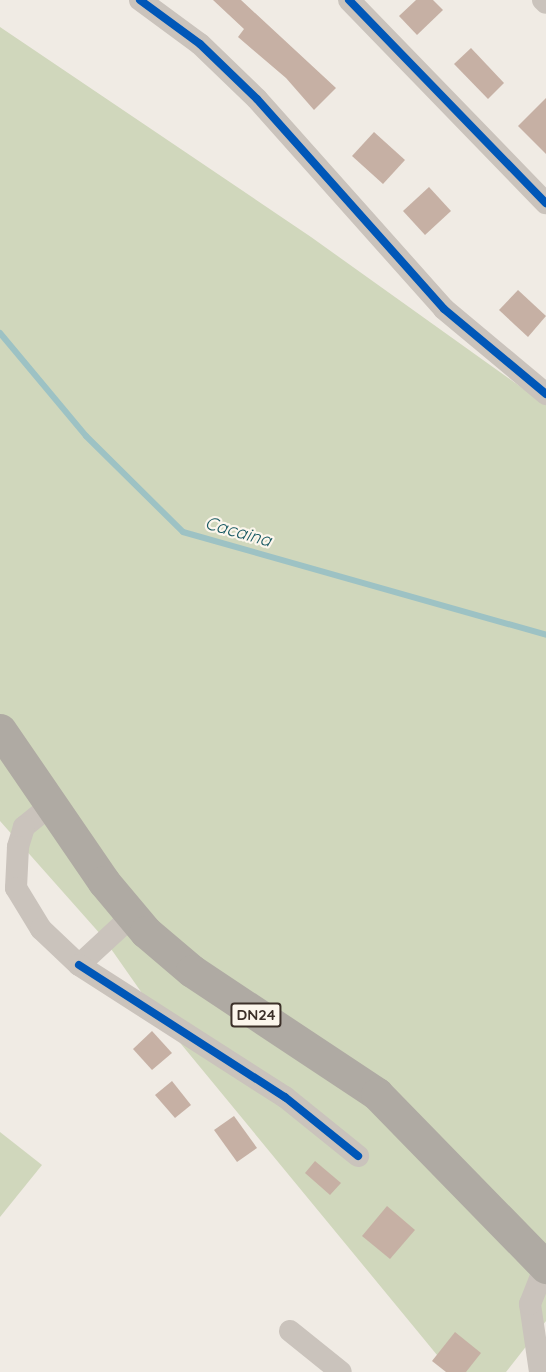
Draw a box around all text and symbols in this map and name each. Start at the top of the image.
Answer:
water label: Cacaina [202,512,274,552]
road number: DN24 [229,1003,283,1027]

